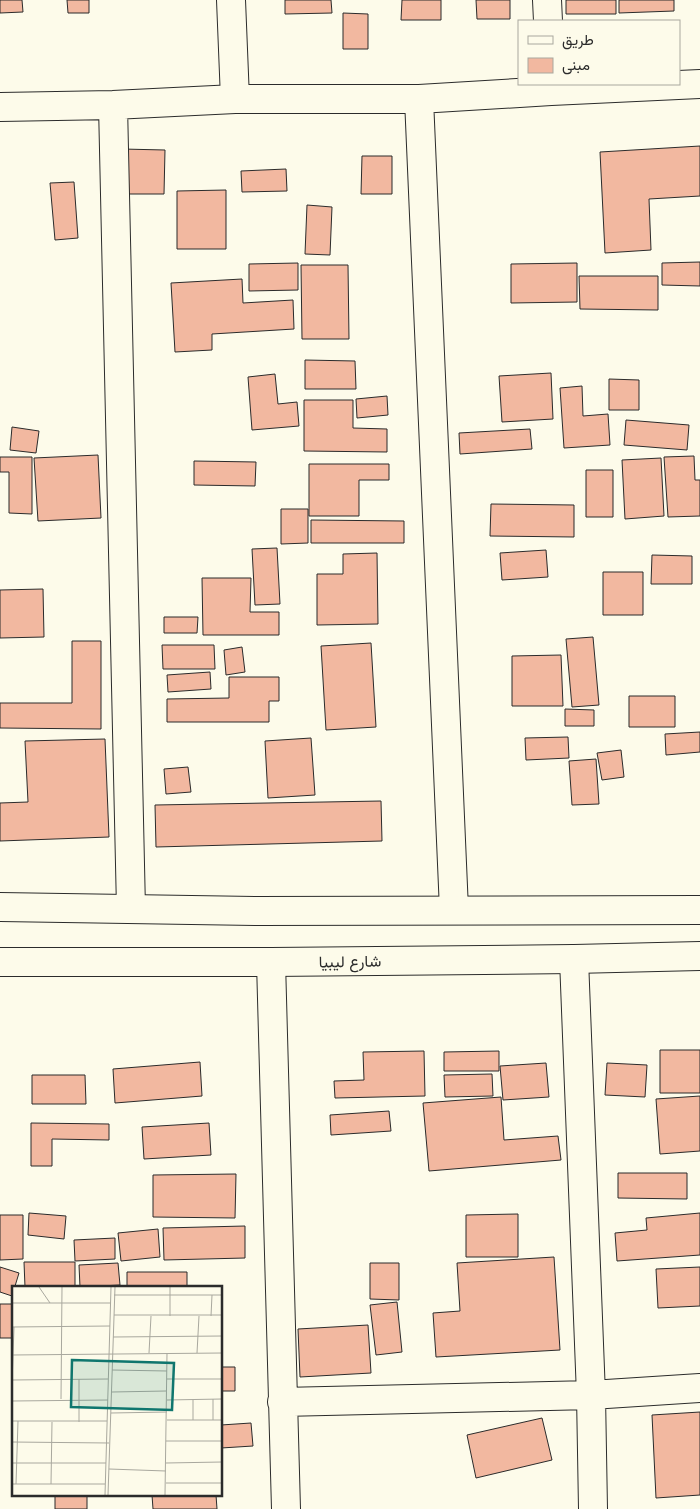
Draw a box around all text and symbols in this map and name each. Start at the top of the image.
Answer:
legend [518,20,680,85]
text: طريق [562,30,594,50]
text: مبنى [562,55,590,75]
street label: شارع ليبيا [319,950,381,974]
inset map [12,1286,222,1496]

